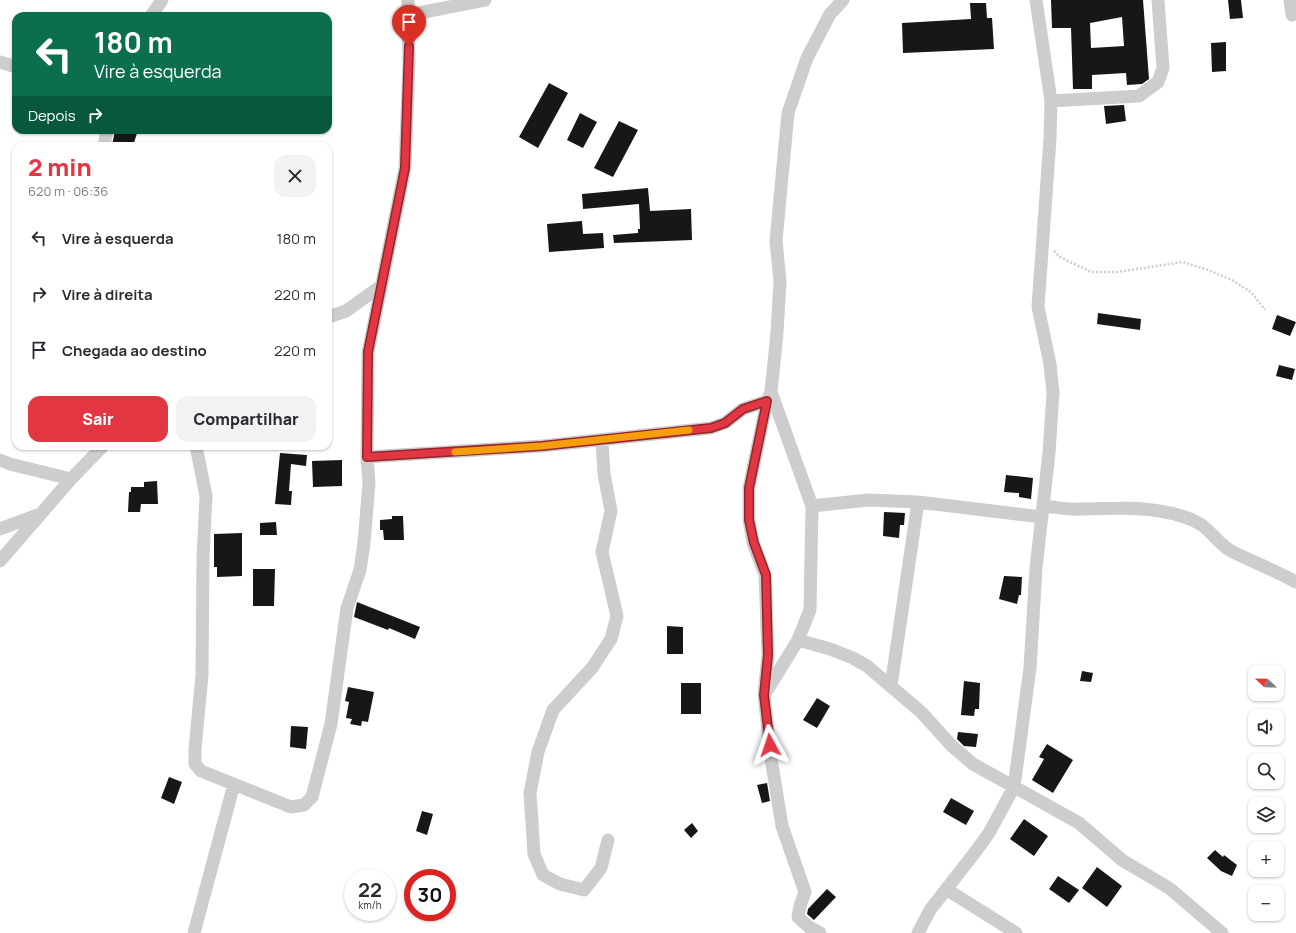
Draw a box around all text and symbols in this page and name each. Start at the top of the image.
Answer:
pin [392,5,426,46]
icon: arrive [398,11,420,33]
text: 180 m [94,23,173,61]
icon: left [28,28,80,80]
text: Vire à esquerda [94,59,222,83]
icon: right [84,104,106,126]
text: Depois [28,105,76,126]
text: 2 min [28,150,92,183]
button: close [274,155,316,197]
text: 620 m · 06:36 [28,182,108,200]
icon: left [28,227,50,249]
text: Vire à esquerda [62,228,174,249]
text: 180 m [277,228,316,249]
icon: right [28,283,50,305]
text: Vire à direita [62,284,153,305]
text: 220 m [274,284,316,305]
icon: arrive [28,339,50,361]
text: Chegada ao destino [62,340,207,361]
text: 220 m [274,340,316,361]
button: Sair [28,396,168,442]
button: Compartilhar [176,396,316,442]
north arrow [1248,665,1284,701]
map controls [1248,665,1284,921]
button: sound [1248,709,1284,745]
position arrow [749,724,791,766]
button: search [1248,753,1284,789]
button: layers [1248,797,1284,833]
button: + [1248,841,1284,877]
speed limit sign: 30 [404,869,456,921]
text: 22 [358,876,382,903]
button: − [1248,885,1284,921]
text: km/h [358,898,382,912]

